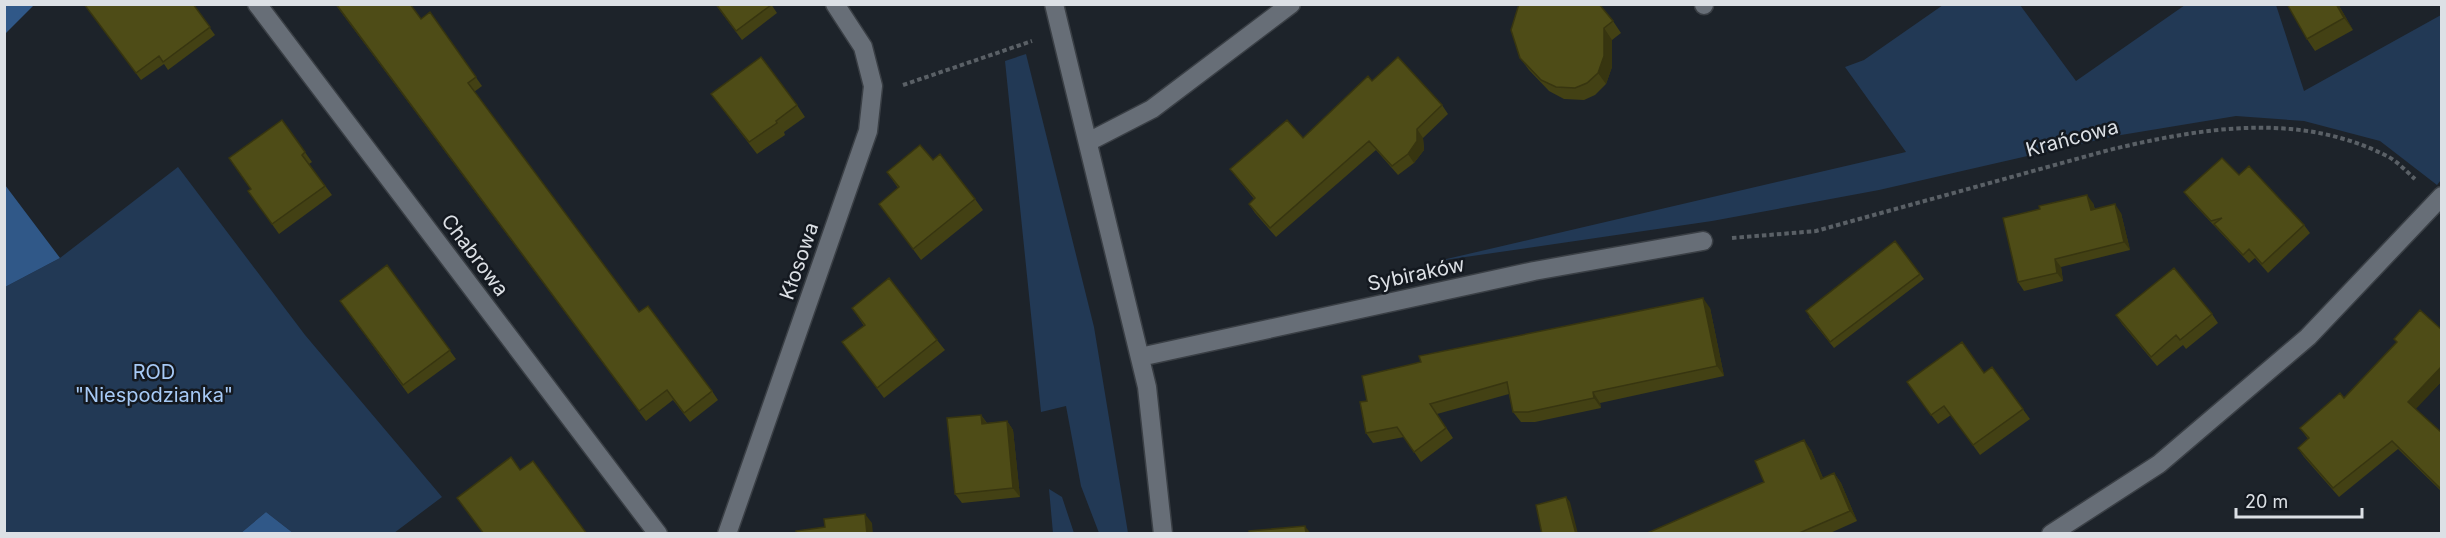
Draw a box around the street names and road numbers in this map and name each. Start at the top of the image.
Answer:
street label: Krańcowa [2023,114,2121,162]
street label: Chabrowa [436,209,514,301]
street label: Kłosowa [775,219,823,303]
street label: Sybiraków [1365,252,1467,296]

